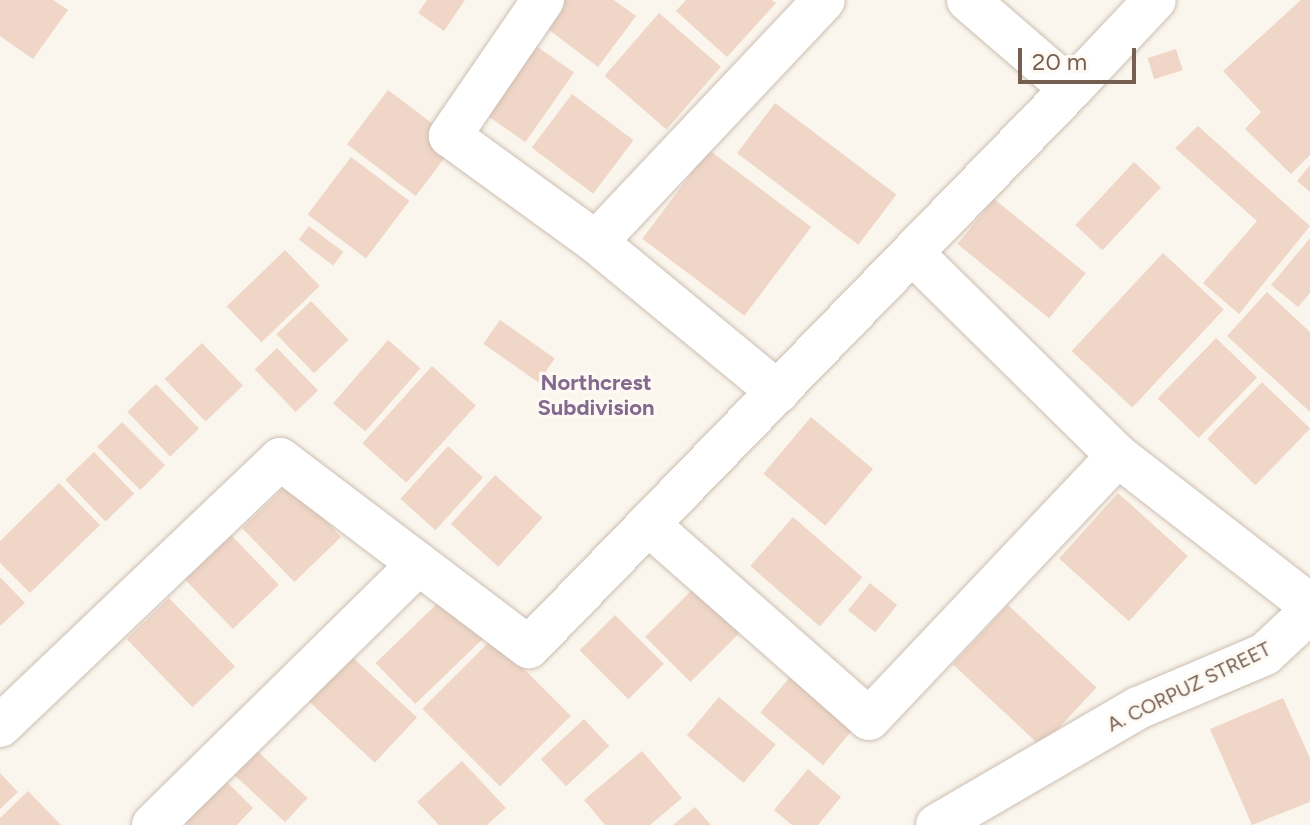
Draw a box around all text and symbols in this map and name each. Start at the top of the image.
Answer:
scale bar [1022,32,1140,82]
text: 20 m [1032,47,1087,76]
district label: Northcrest Subdivision [537,369,655,420]
street label: A. CORPUZ STREET [1103,637,1275,737]

